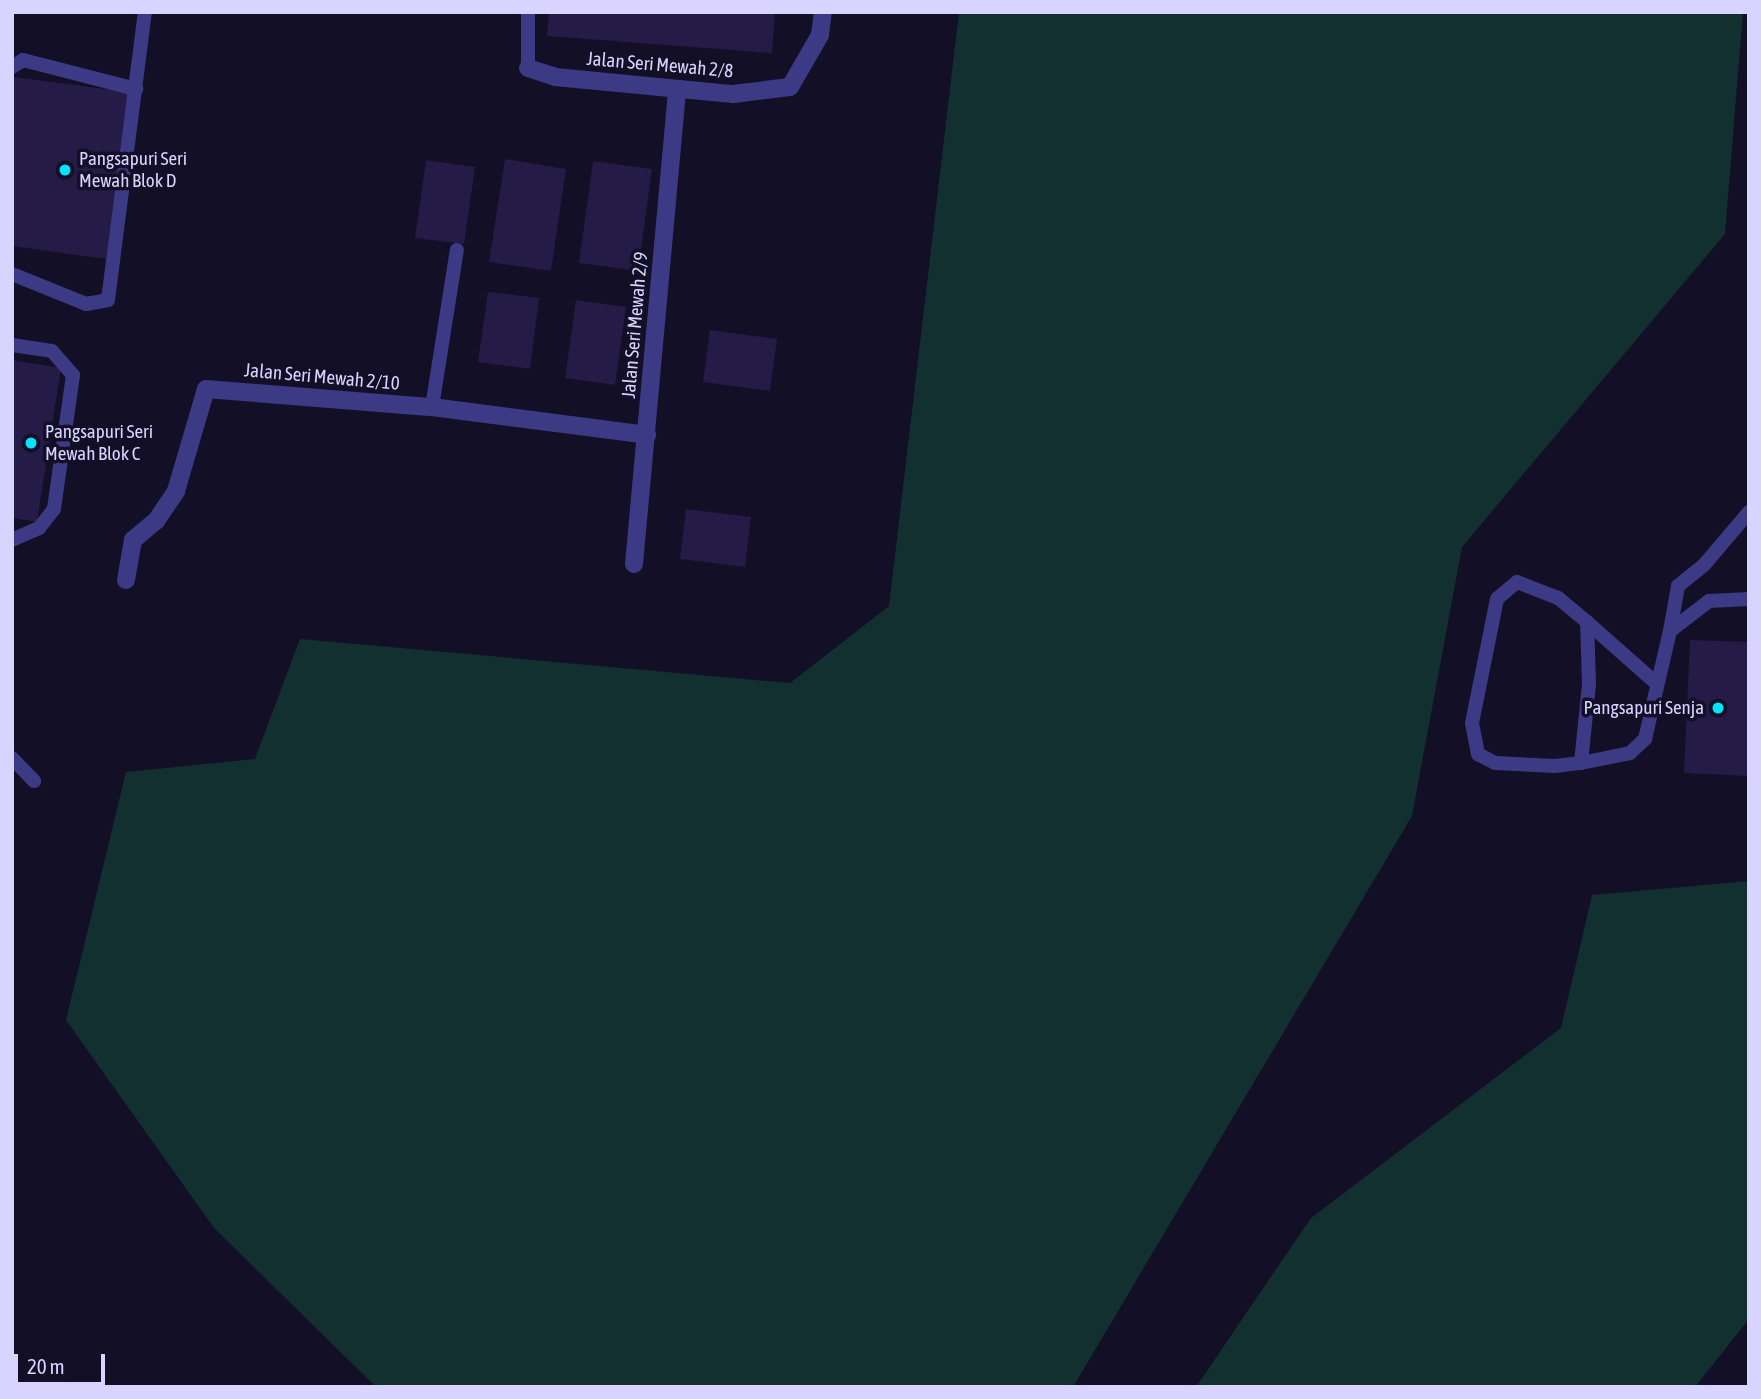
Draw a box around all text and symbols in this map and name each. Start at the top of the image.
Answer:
street label: Jalan Seri Mewah 2/8 [586,47,734,83]
place label: Pangsapuri Seri Mewah Blok D [79,148,187,192]
marker: Pangsapuri Seri Mewah Blok D [57,162,73,178]
street label: Jalan Seri Mewah 2/9 [617,251,653,399]
street label: Jalan Seri Mewah 2/10 [243,359,401,395]
place label: Pangsapuri Seri Mewah Blok C [45,421,153,465]
marker: Pangsapuri Seri Mewah Blok C [23,435,39,451]
place label: Pangsapuri Senja [1584,697,1704,719]
marker: Pangsapuri Senja [1710,700,1726,716]
scale bar [18,1340,108,1384]
text: 20 m [27,1354,65,1378]

